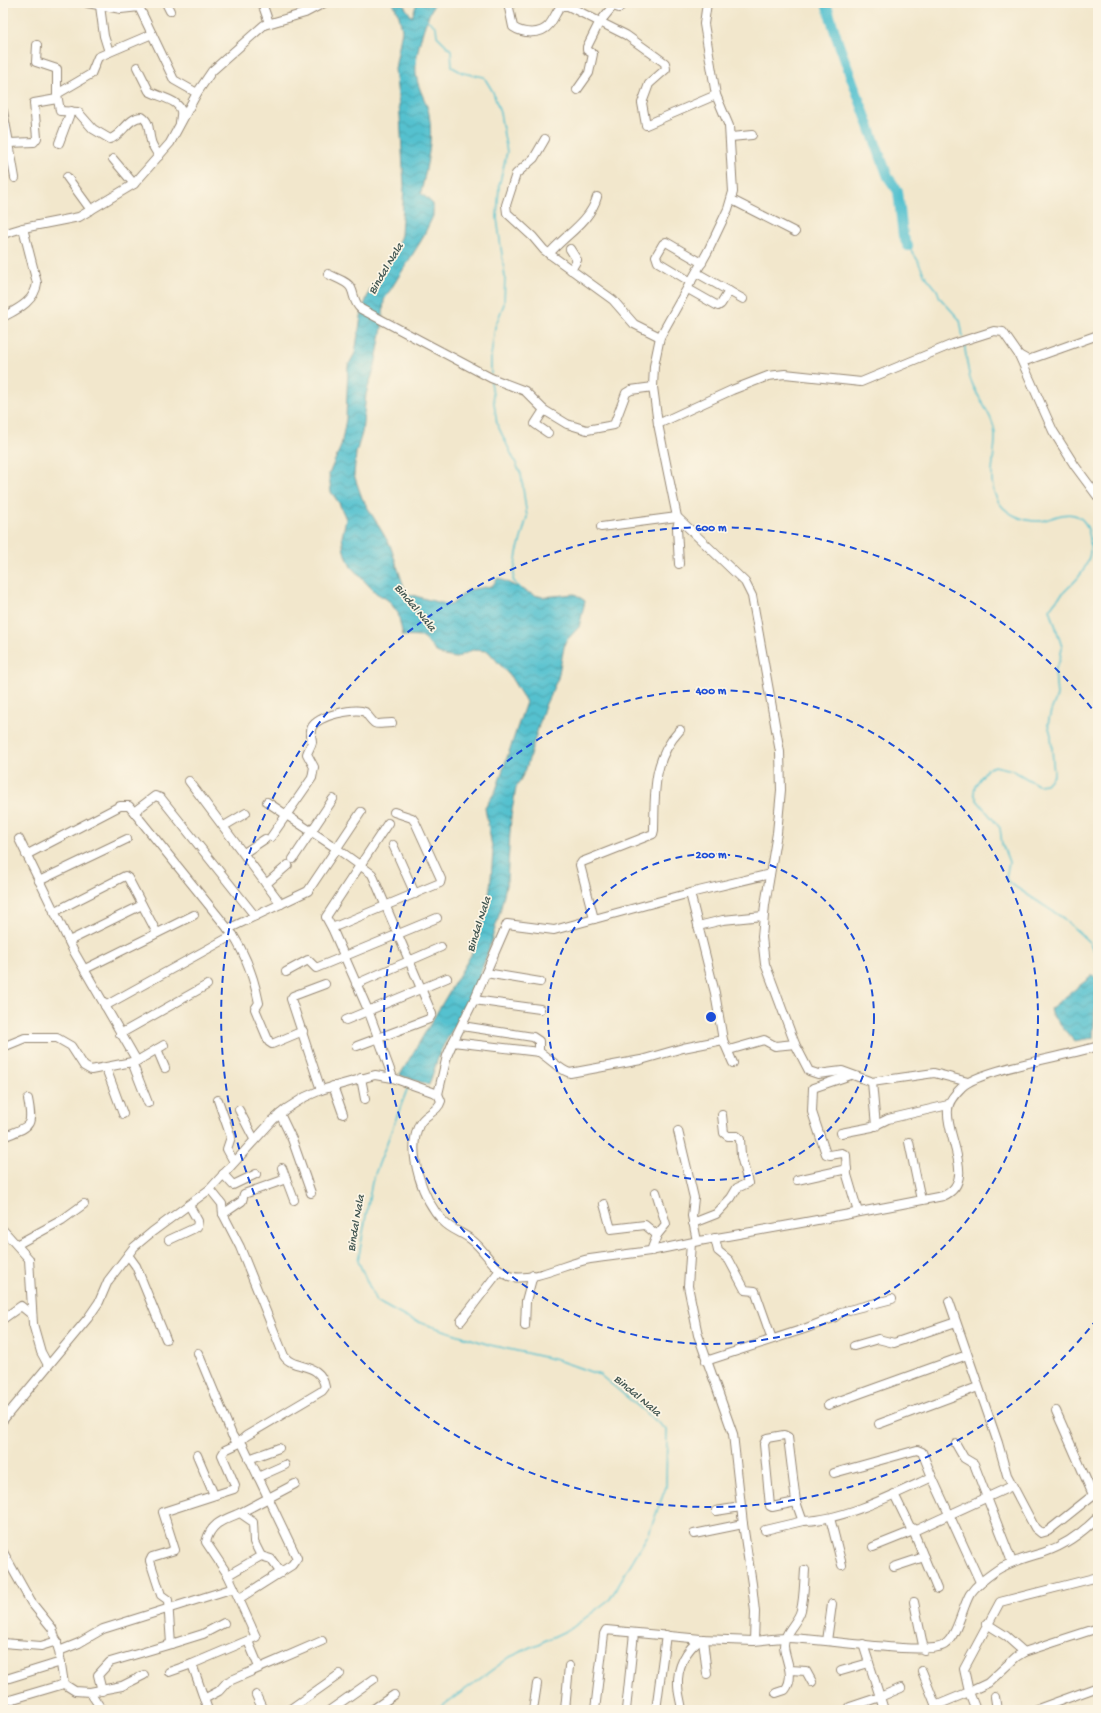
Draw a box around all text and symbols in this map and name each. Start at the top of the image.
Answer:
water label: Bindal Nala [366,240,408,297]
text: 600 m [695,522,727,536]
water label: Bindal Nala [391,582,439,636]
text: 400 m [695,685,727,699]
text: 200 m [696,849,727,863]
water label: Bindal Nala [464,894,496,954]
centre of rings [704,1010,718,1024]
water label: Bindal Nala [345,1193,369,1253]
water label: Bindal Nala [610,1373,664,1421]

